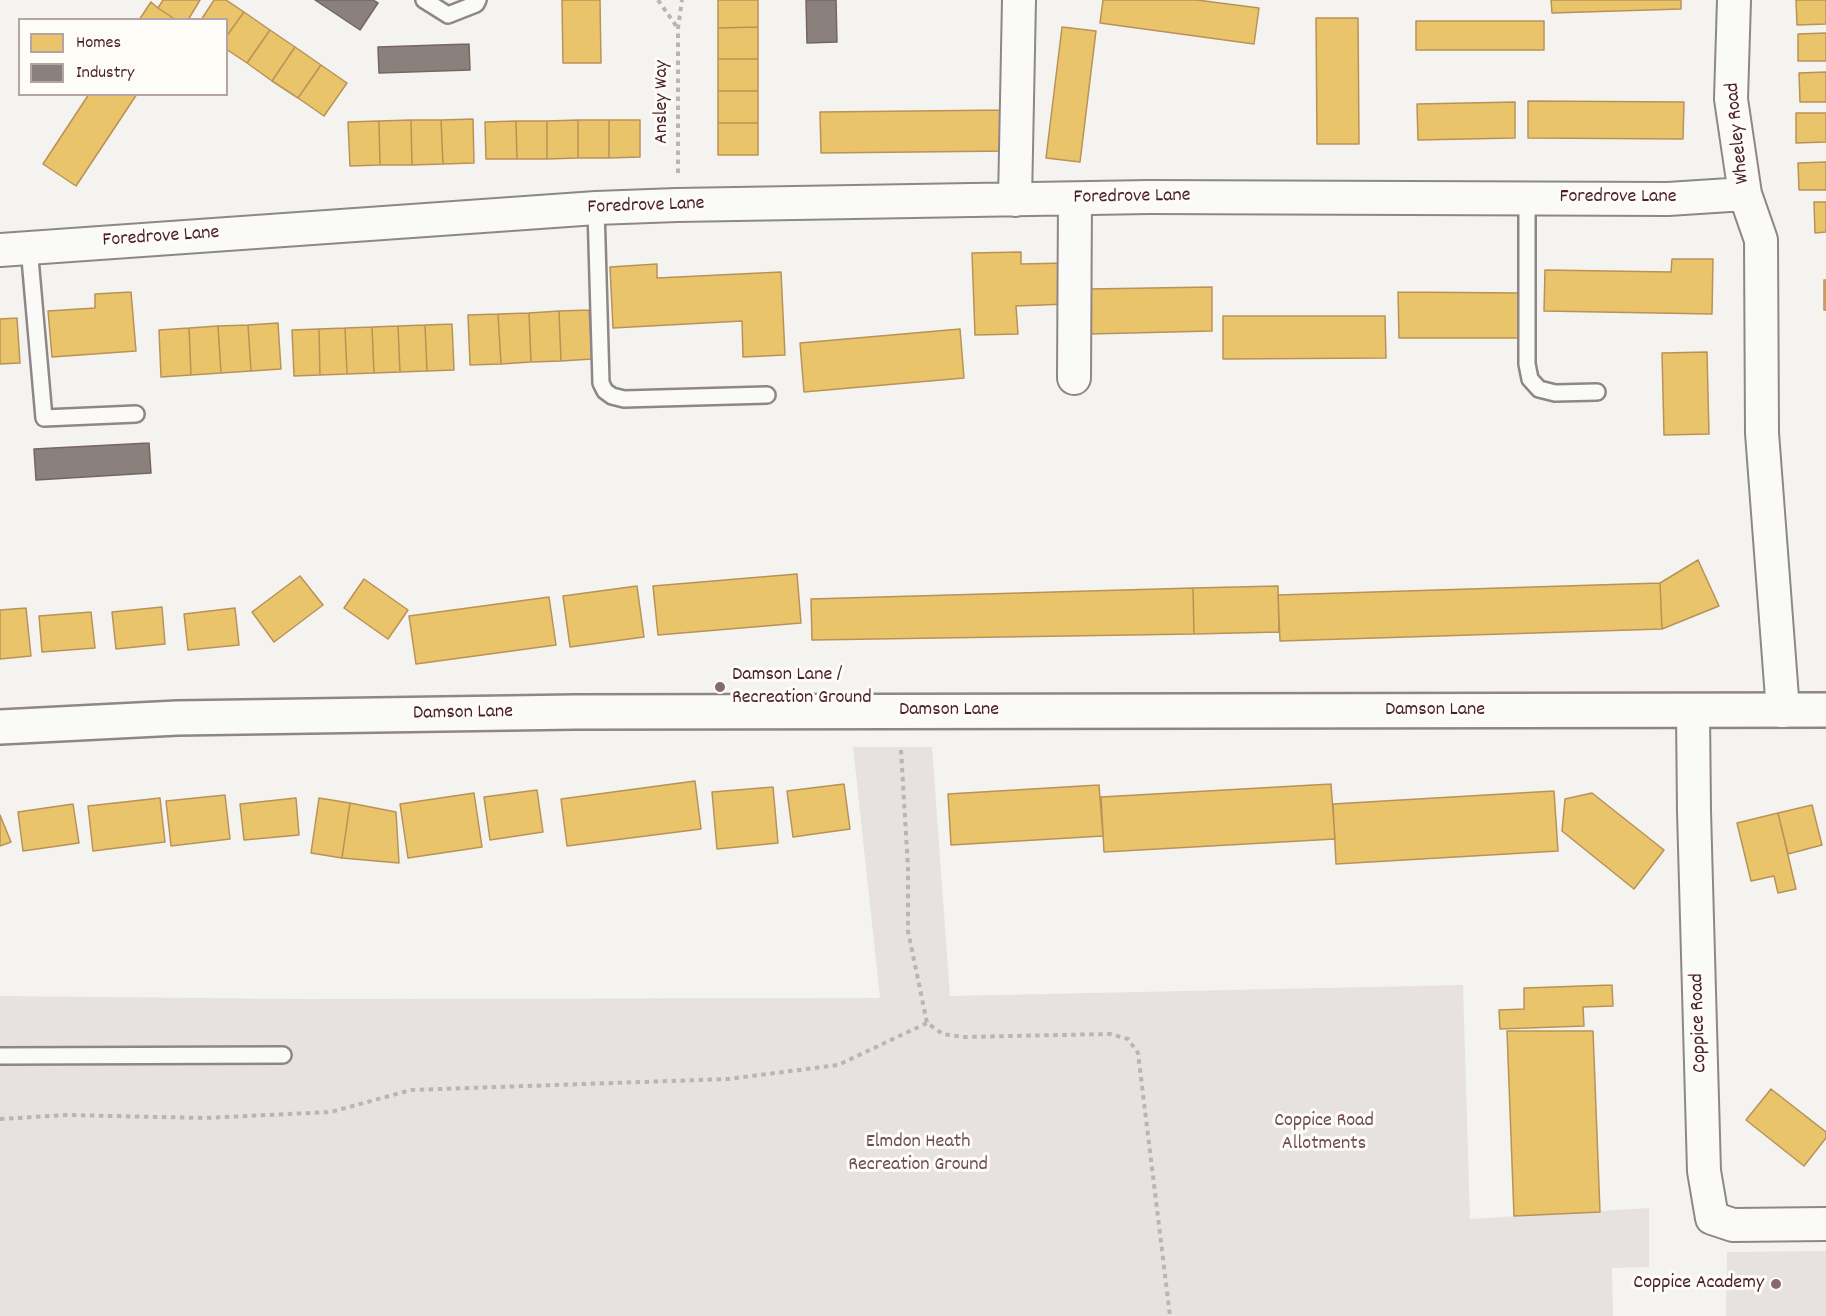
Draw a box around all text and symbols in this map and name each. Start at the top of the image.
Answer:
legend [18,18,228,96]
text: Homes [76,31,121,56]
street label: Ansley Way [651,60,675,144]
text: Industry [76,61,134,86]
street label: Wheeley Road [1722,81,1756,185]
street label: Foredrove Lane [1073,185,1191,211]
street label: Foredrove Lane [1559,186,1677,210]
street label: Foredrove Lane [587,193,705,221]
street label: Foredrove Lane [102,222,220,254]
place label: Damson Lane / Recreation Ground [732,664,872,711]
marker: Damson Lane / Recreation Ground [713,680,727,694]
street label: Damson Lane [899,699,999,723]
street label: Damson Lane [1385,699,1485,723]
street label: Damson Lane [413,701,513,727]
street label: Coppice Road [1686,973,1714,1073]
park label: Coppice Road Allotments [1274,1110,1374,1157]
park label: Elmdon Heath Recreation Ground [848,1131,988,1178]
place label: Coppice Academy [1633,1272,1764,1296]
marker: Coppice Academy [1769,1277,1783,1291]

